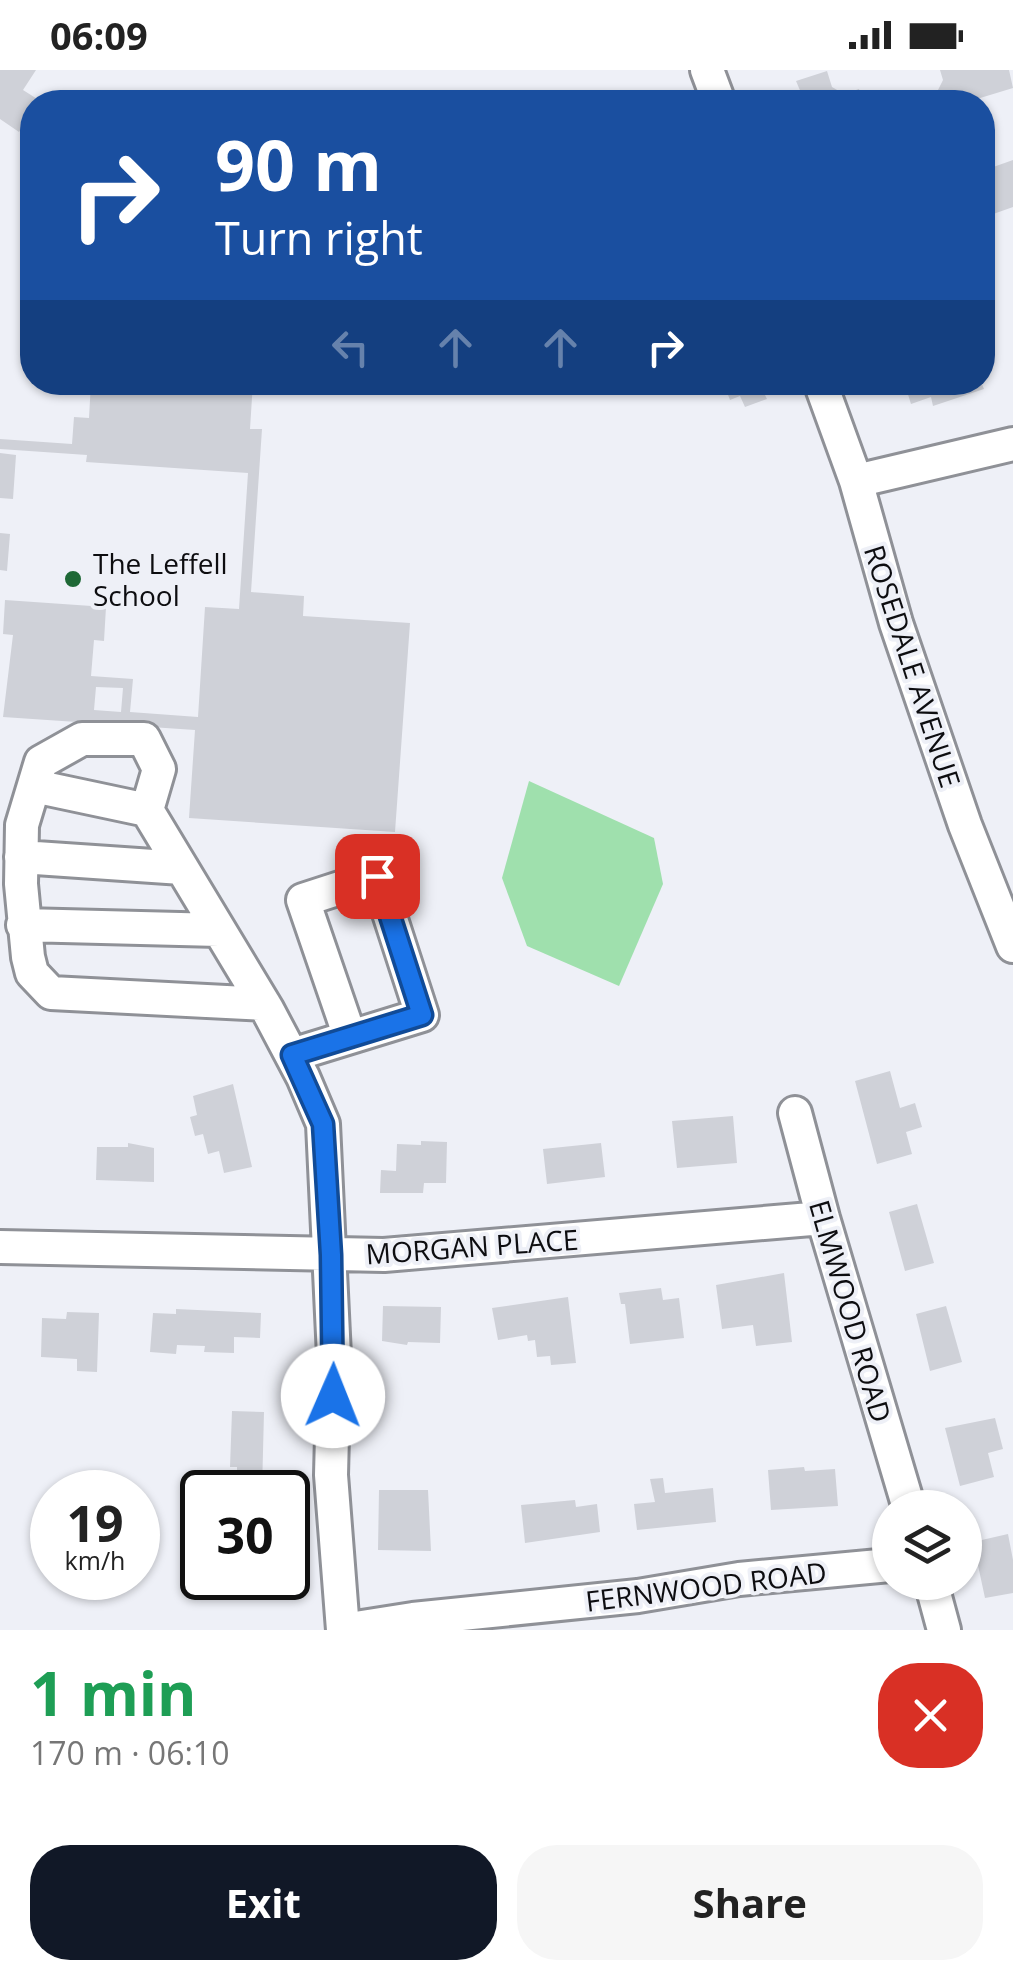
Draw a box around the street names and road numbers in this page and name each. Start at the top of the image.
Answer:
street label: ROSEDALE AVENUE [856,540,970,792]
street label: ELMWOOD ROAD [801,1195,901,1427]
street label: MORGAN PLACE [364,1220,580,1272]
street label: FERNWOOD ROAD [583,1552,829,1620]

